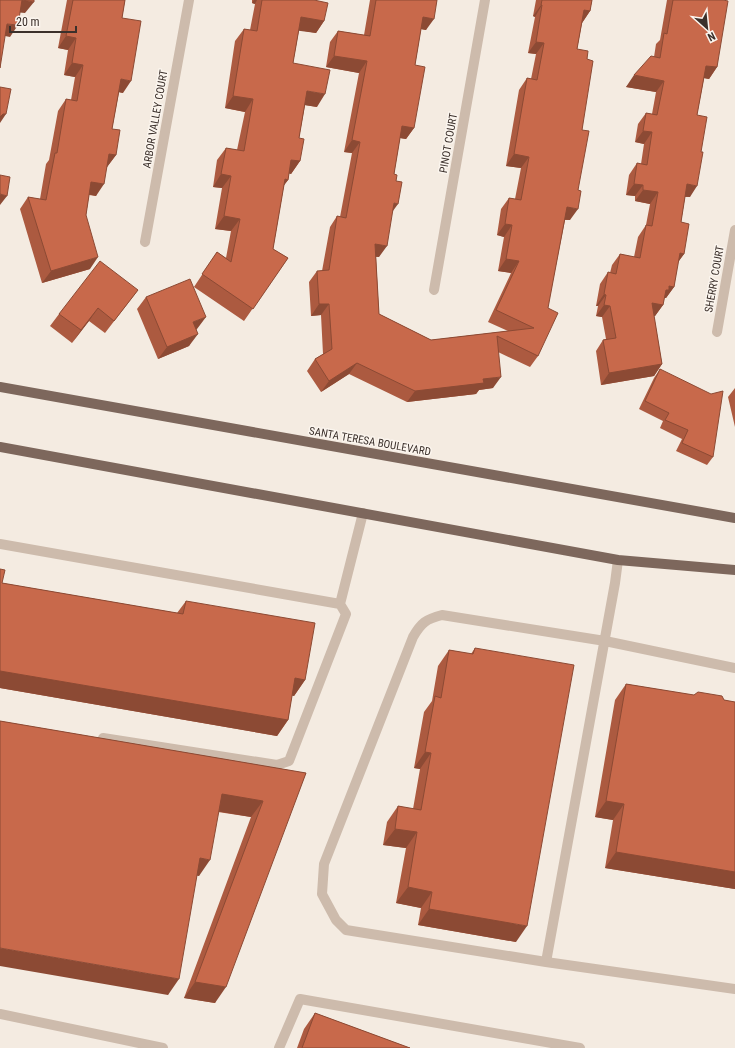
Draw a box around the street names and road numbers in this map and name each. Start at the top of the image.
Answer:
street label: ARBOR VALLEY COURT [140,69,171,169]
street label: PINOT COURT [437,112,460,174]
street label: SHERRY COURT [702,244,727,314]
street label: SANTA TERESA BOULEVARD [308,424,432,459]

